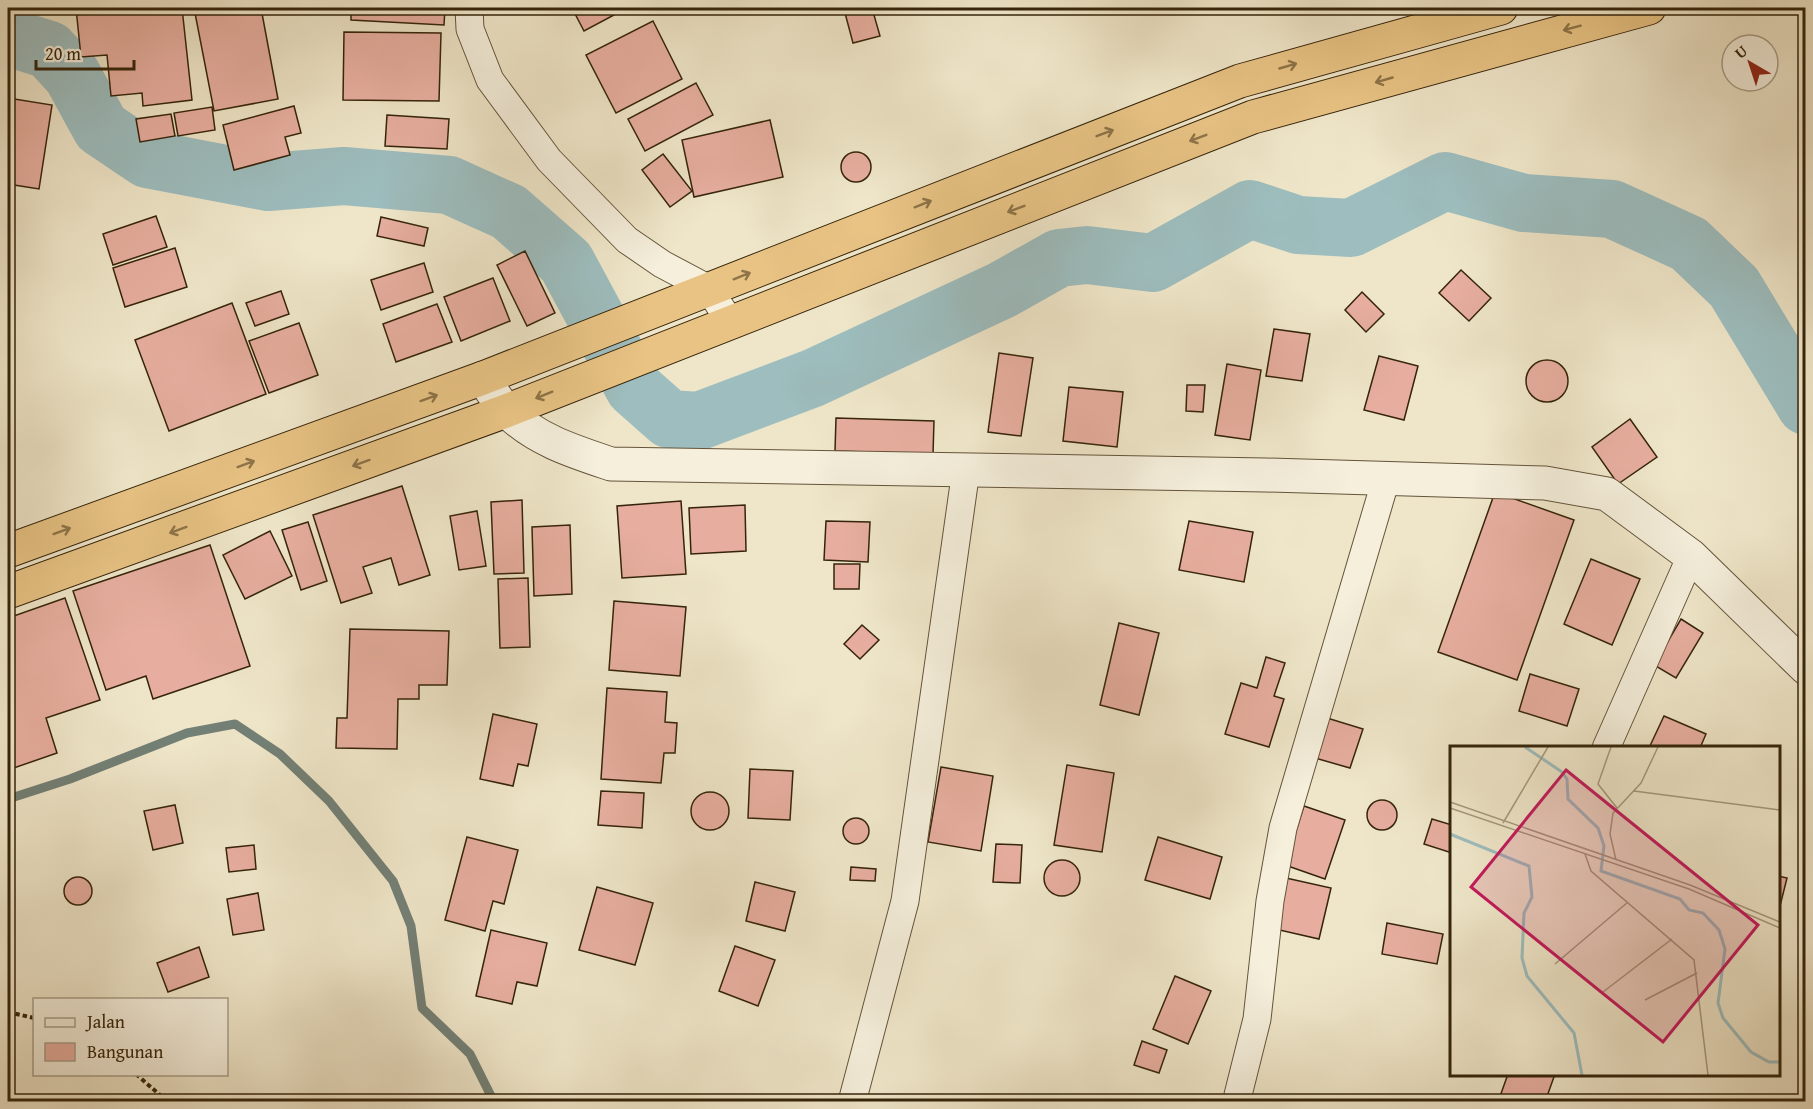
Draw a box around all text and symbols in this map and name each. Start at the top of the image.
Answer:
one-way arrow [1563,23,1582,35]
scale bar [36,33,134,71]
north arrow [1720,33,1780,93]
text: U [1729,38,1752,64]
text: 20 m [45,40,81,67]
one-way arrow [1278,60,1297,72]
one-way arrow [1375,74,1394,86]
one-way arrow [1095,127,1114,138]
one-way arrow [1189,133,1208,144]
one-way arrow [914,198,932,209]
one-way arrow [1008,204,1026,215]
one-way arrow [732,270,751,281]
one-way arrow [535,390,554,401]
one-way arrow [419,391,438,402]
one-way arrow [236,458,254,469]
one-way arrow [352,459,371,470]
one-way arrow [53,525,71,536]
one-way arrow [169,525,188,536]
inset map [1450,746,1780,1076]
legend [33,998,228,1076]
text: Jalan [85,1008,125,1035]
text: Bangunan [87,1038,163,1065]

